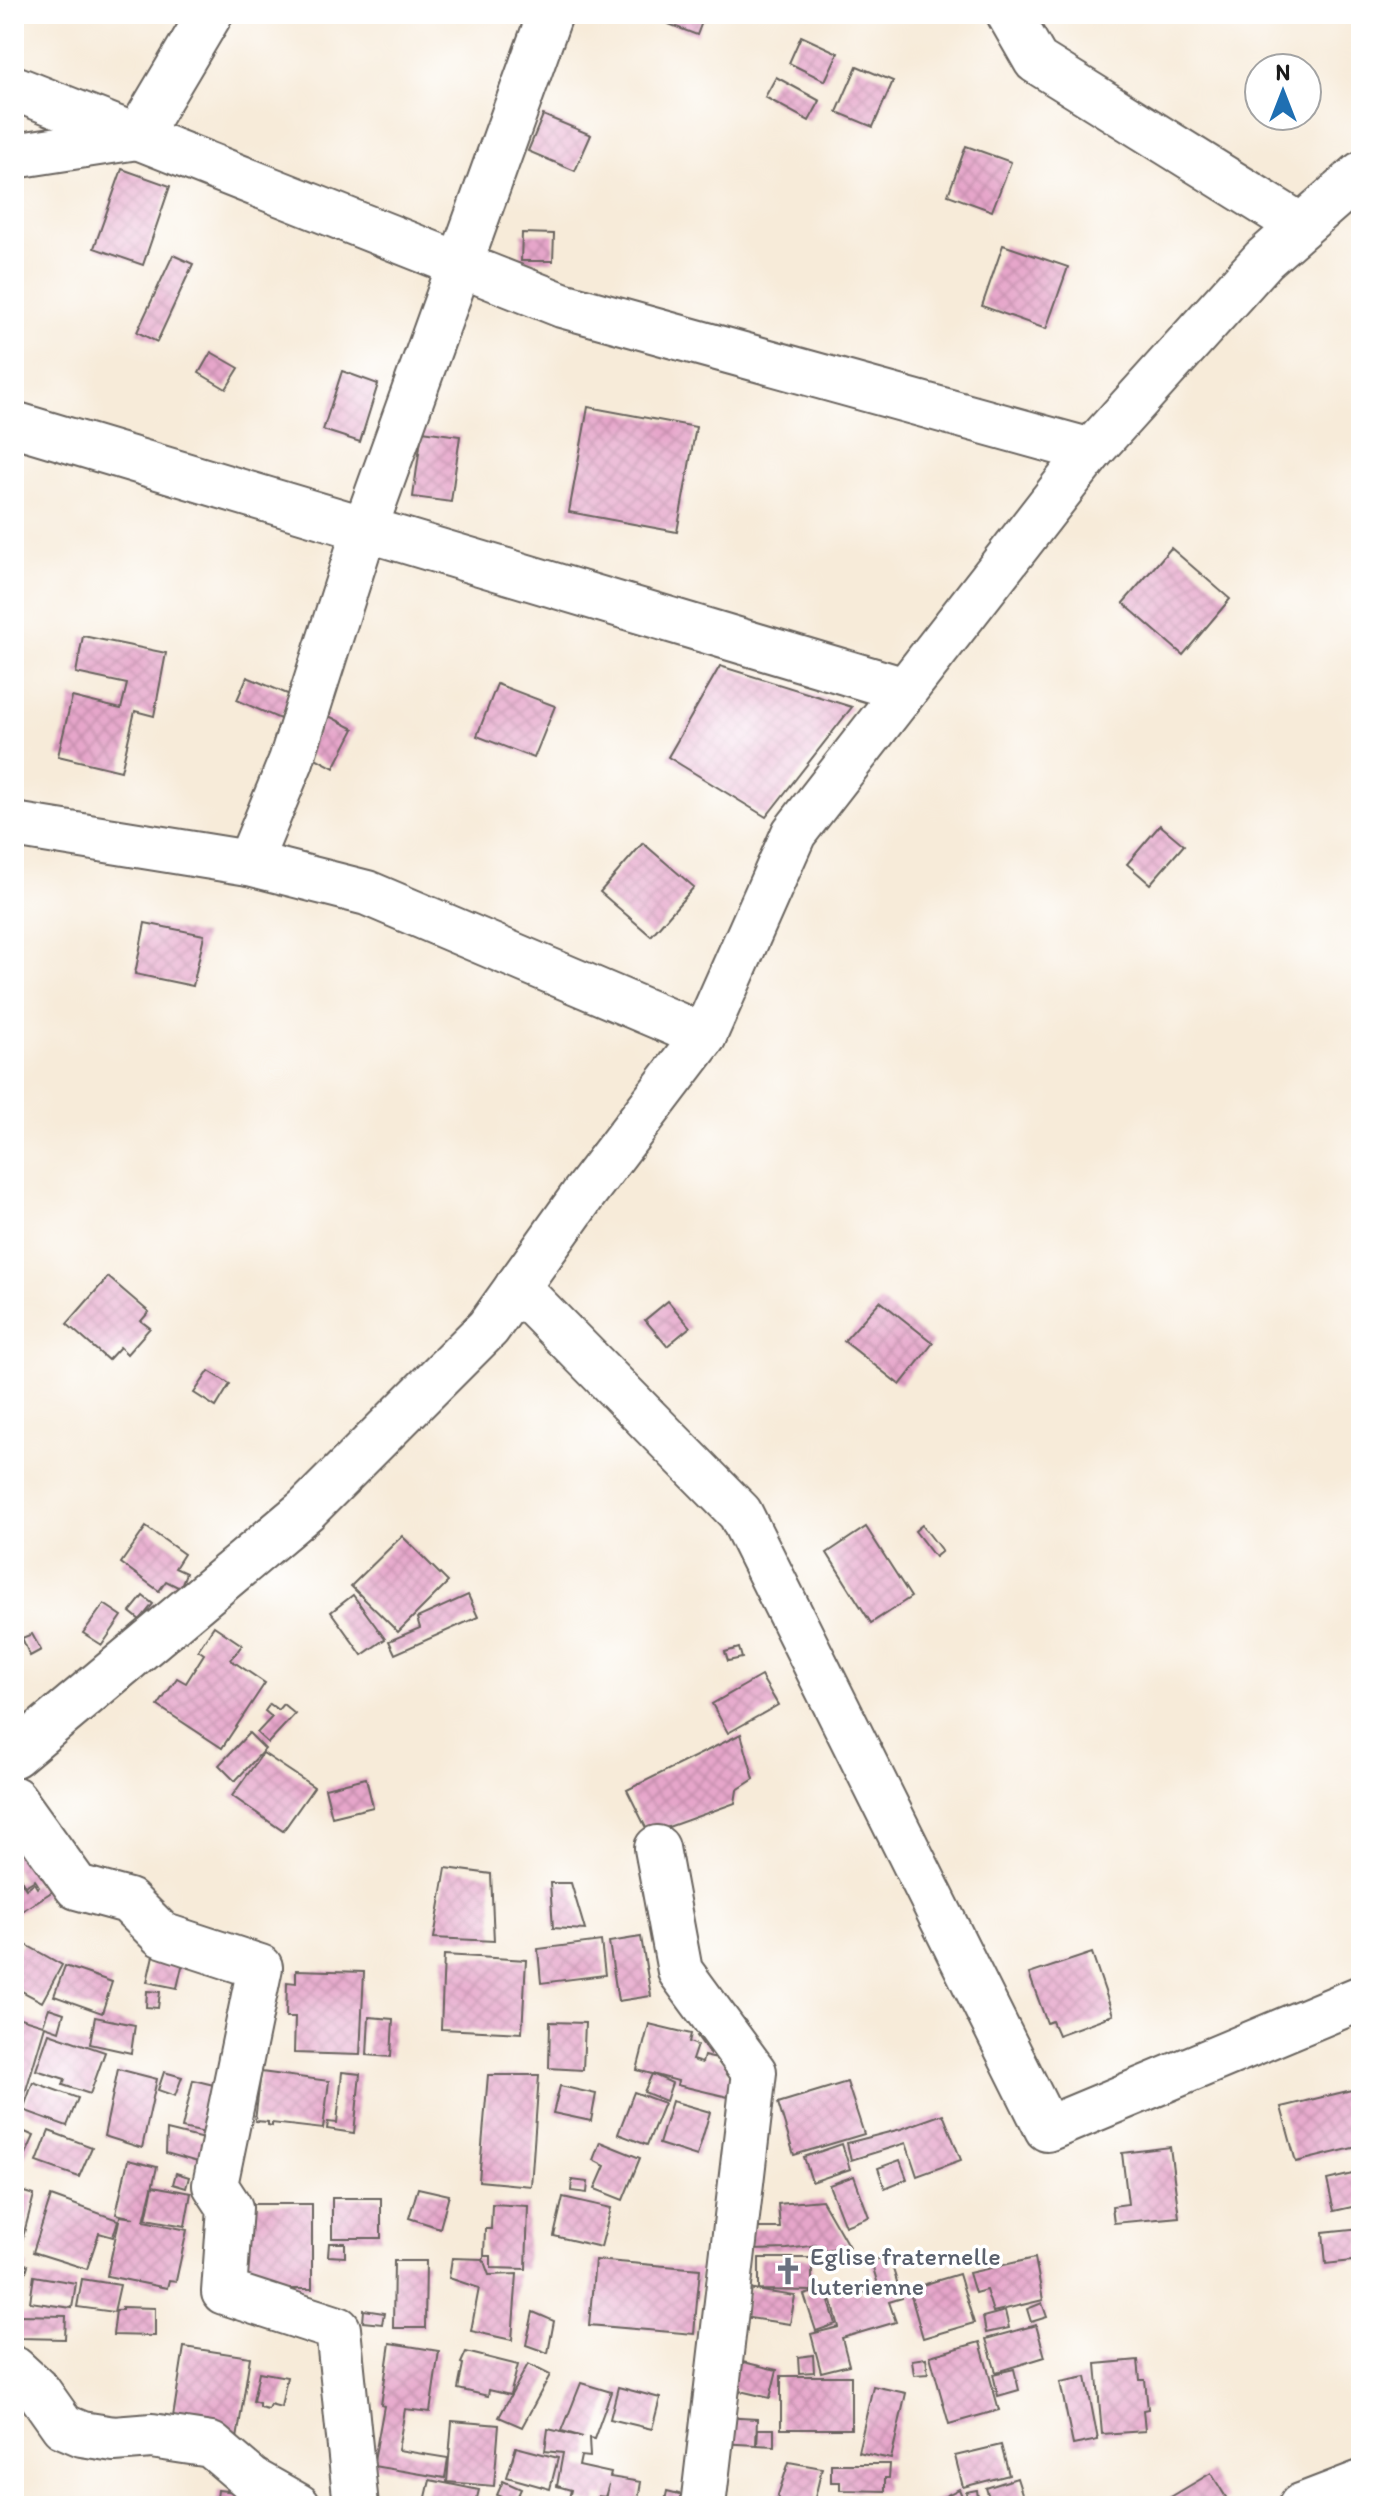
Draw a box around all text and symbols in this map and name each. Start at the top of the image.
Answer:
north arrow [1243,52,1323,132]
text: N [1276,59,1290,86]
place label: Eglise fraternelle luterienne [810,2240,1001,2302]
church icon: Eglise fraternelle luterienne [773,2256,803,2286]

